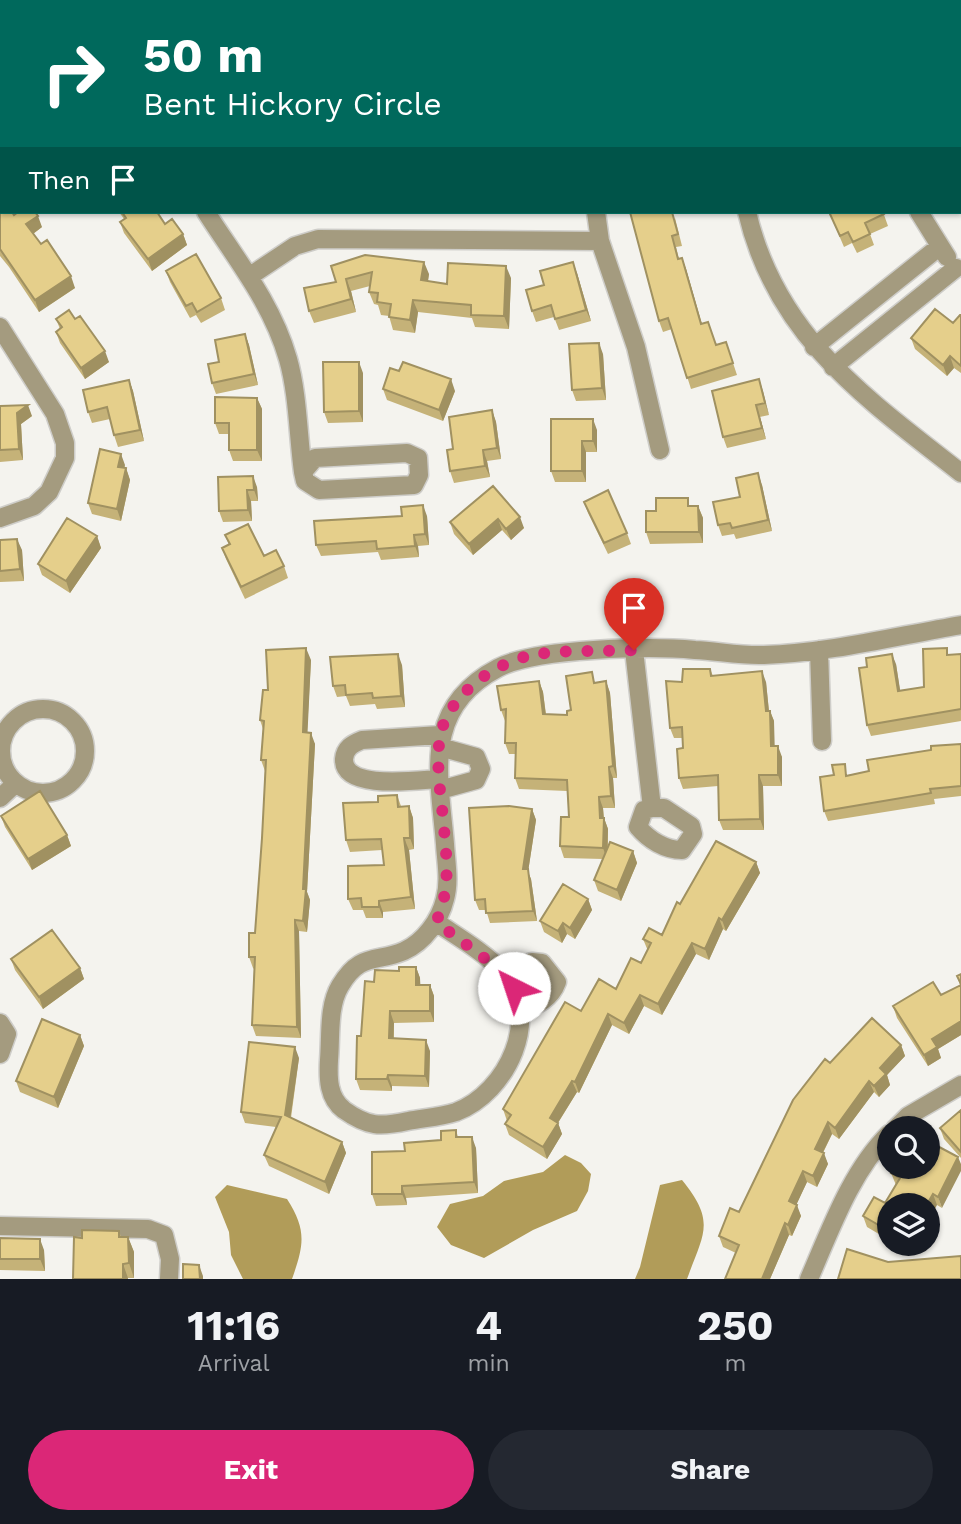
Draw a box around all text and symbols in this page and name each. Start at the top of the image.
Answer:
text: 50 m [143,26,263,84]
icon: right [28,28,119,119]
text: Bent Hickory Circle [143,85,442,123]
icon: arrive [104,161,142,199]
text: Then [28,165,90,195]
pin [604,578,664,650]
icon: arrive [615,589,653,627]
position arrow [477,951,551,1025]
map controls [877,1116,940,1256]
button: search [877,1116,940,1179]
button: layers [877,1193,940,1256]
text: 11:16 [187,1301,280,1350]
text: 4 [475,1301,502,1350]
text: 250 [697,1301,774,1350]
text: Arrival [198,1350,270,1377]
text: min [468,1350,510,1377]
text: m [724,1350,746,1377]
button: Exit [28,1430,474,1510]
button: Share [488,1430,933,1510]

